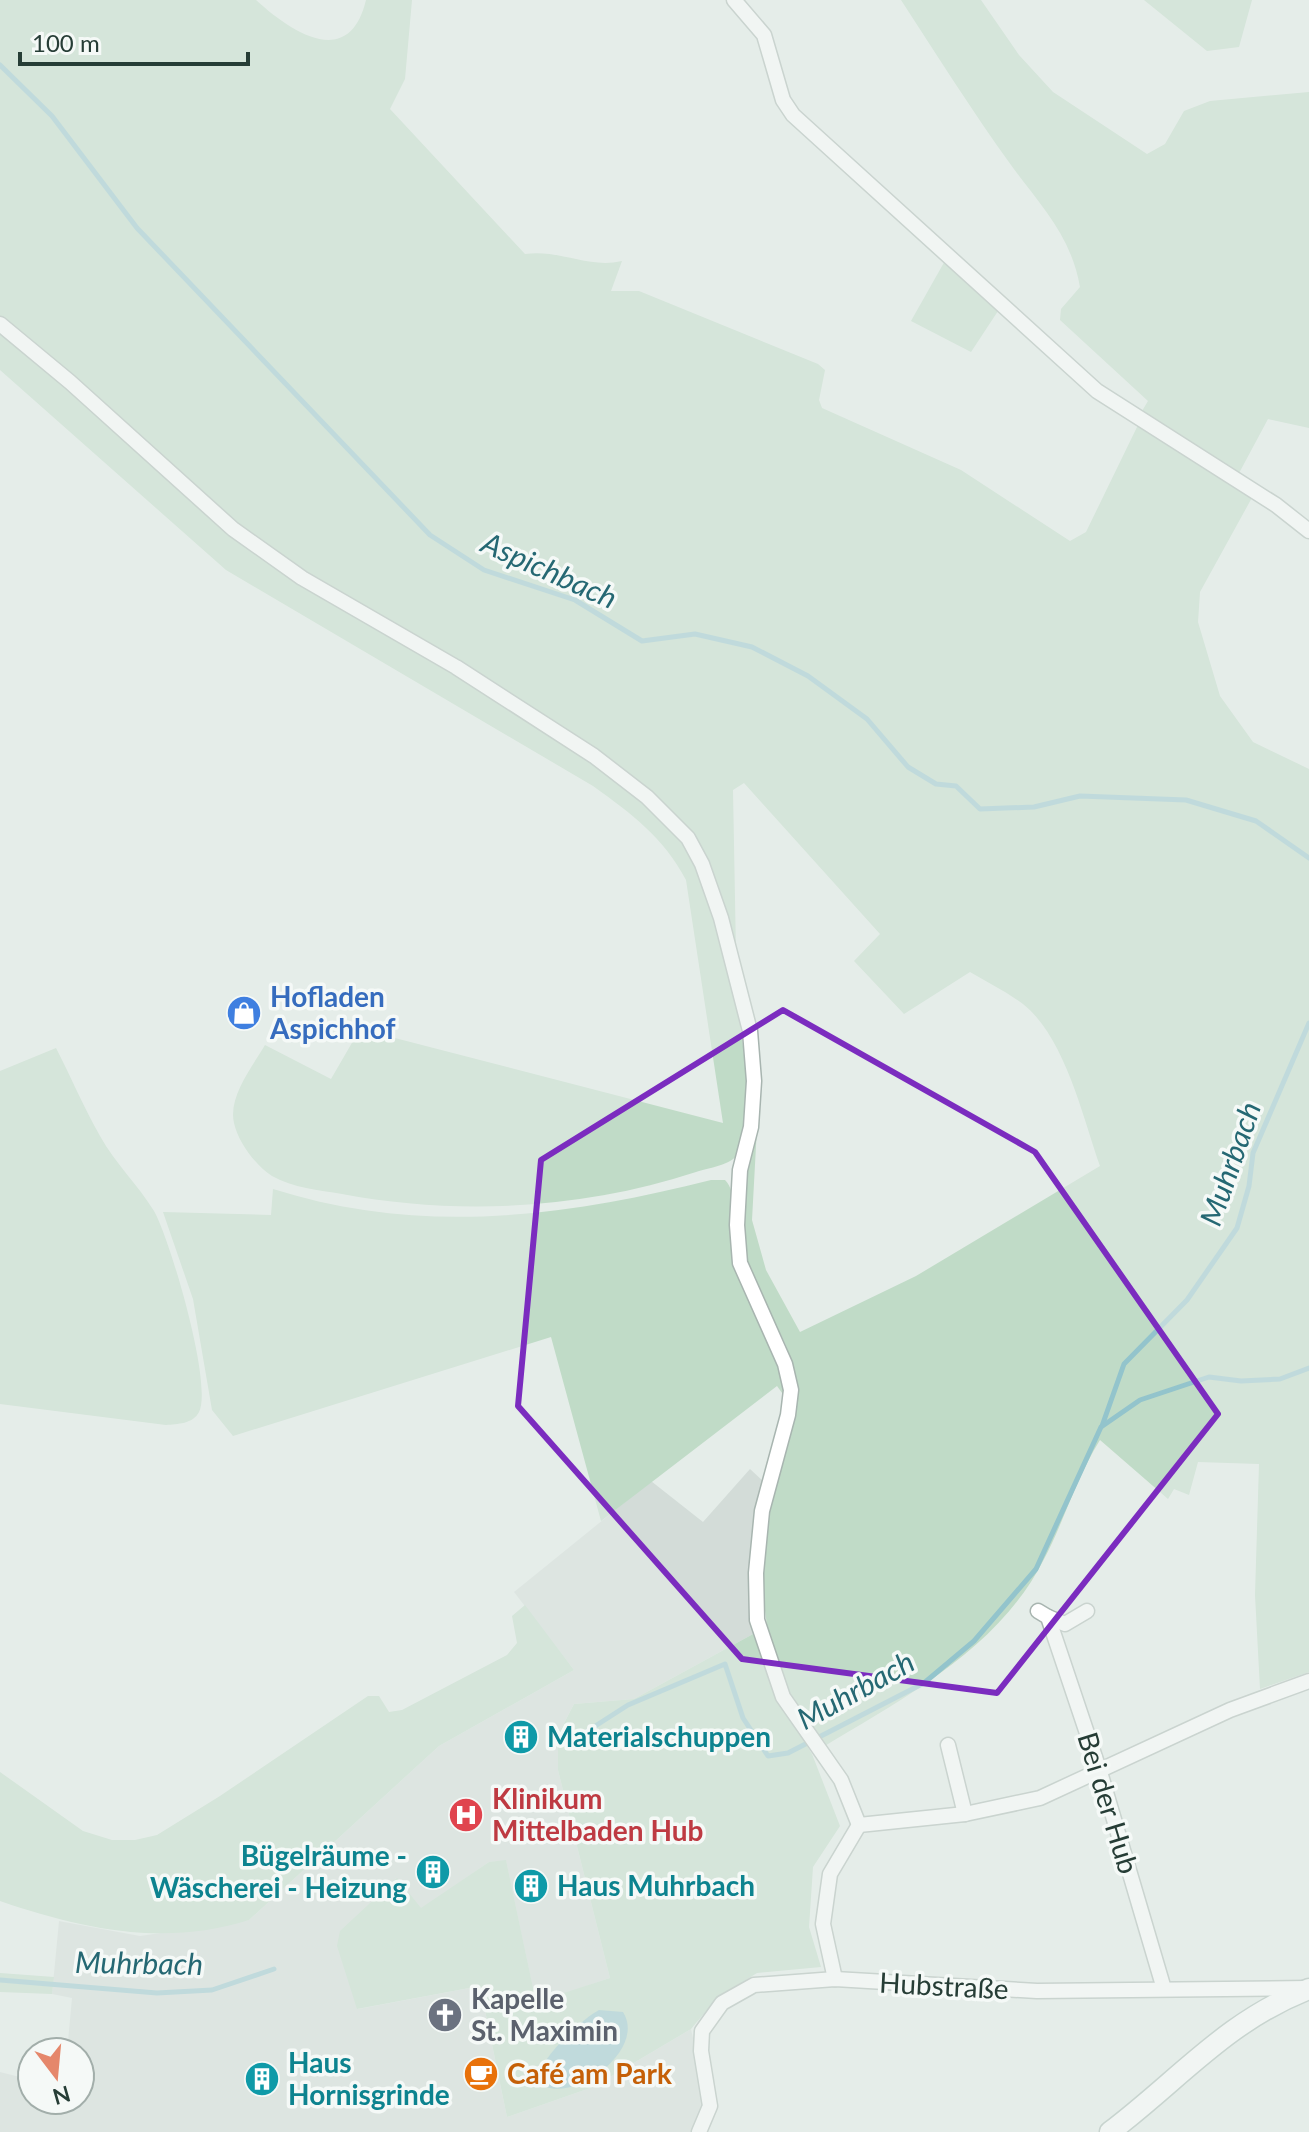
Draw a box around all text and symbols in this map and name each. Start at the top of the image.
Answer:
scale bar [20,16,248,66]
text: 100 m [32,28,100,57]
water label: Aspichbach [476,523,623,615]
place label: Hofladen Aspichhof [269,979,396,1045]
shop icon: Hofladen Aspichhof [225,994,263,1032]
water label: Muhrbach [1191,1097,1267,1230]
water label: Muhrbach [790,1642,920,1736]
building icon: Materialschuppen [502,1718,540,1756]
place label: Materialschuppen [547,1719,771,1753]
street label: Bei der Hub [1071,1728,1147,1878]
place label: Klinikum Mittelbaden Hub [492,1781,703,1847]
hospital icon: Klinikum Mittelbaden Hub [447,1796,485,1834]
place label: Bügelräume - Wäscherei - Heizung [150,1838,407,1904]
building icon: Bügelräume - Wäscherei - Heizung [414,1853,452,1891]
building icon: Haus Muhrbach [512,1867,550,1905]
place label: Haus Muhrbach [557,1868,755,1902]
water label: Muhrbach [75,1943,204,1981]
street label: Hubstraße [879,1965,1010,2005]
place label: Kapelle St. Maximin [471,1981,618,2047]
church icon: Kapelle St. Maximin [426,1996,464,2034]
north arrow [16,2036,96,2116]
place label: Haus Hornisgrinde [288,2045,450,2111]
cafe icon: Café am Park [462,2055,500,2093]
place label: Café am Park [507,2056,672,2090]
building icon: Haus Hornisgrinde [243,2060,281,2098]
text: N [50,2080,74,2111]

